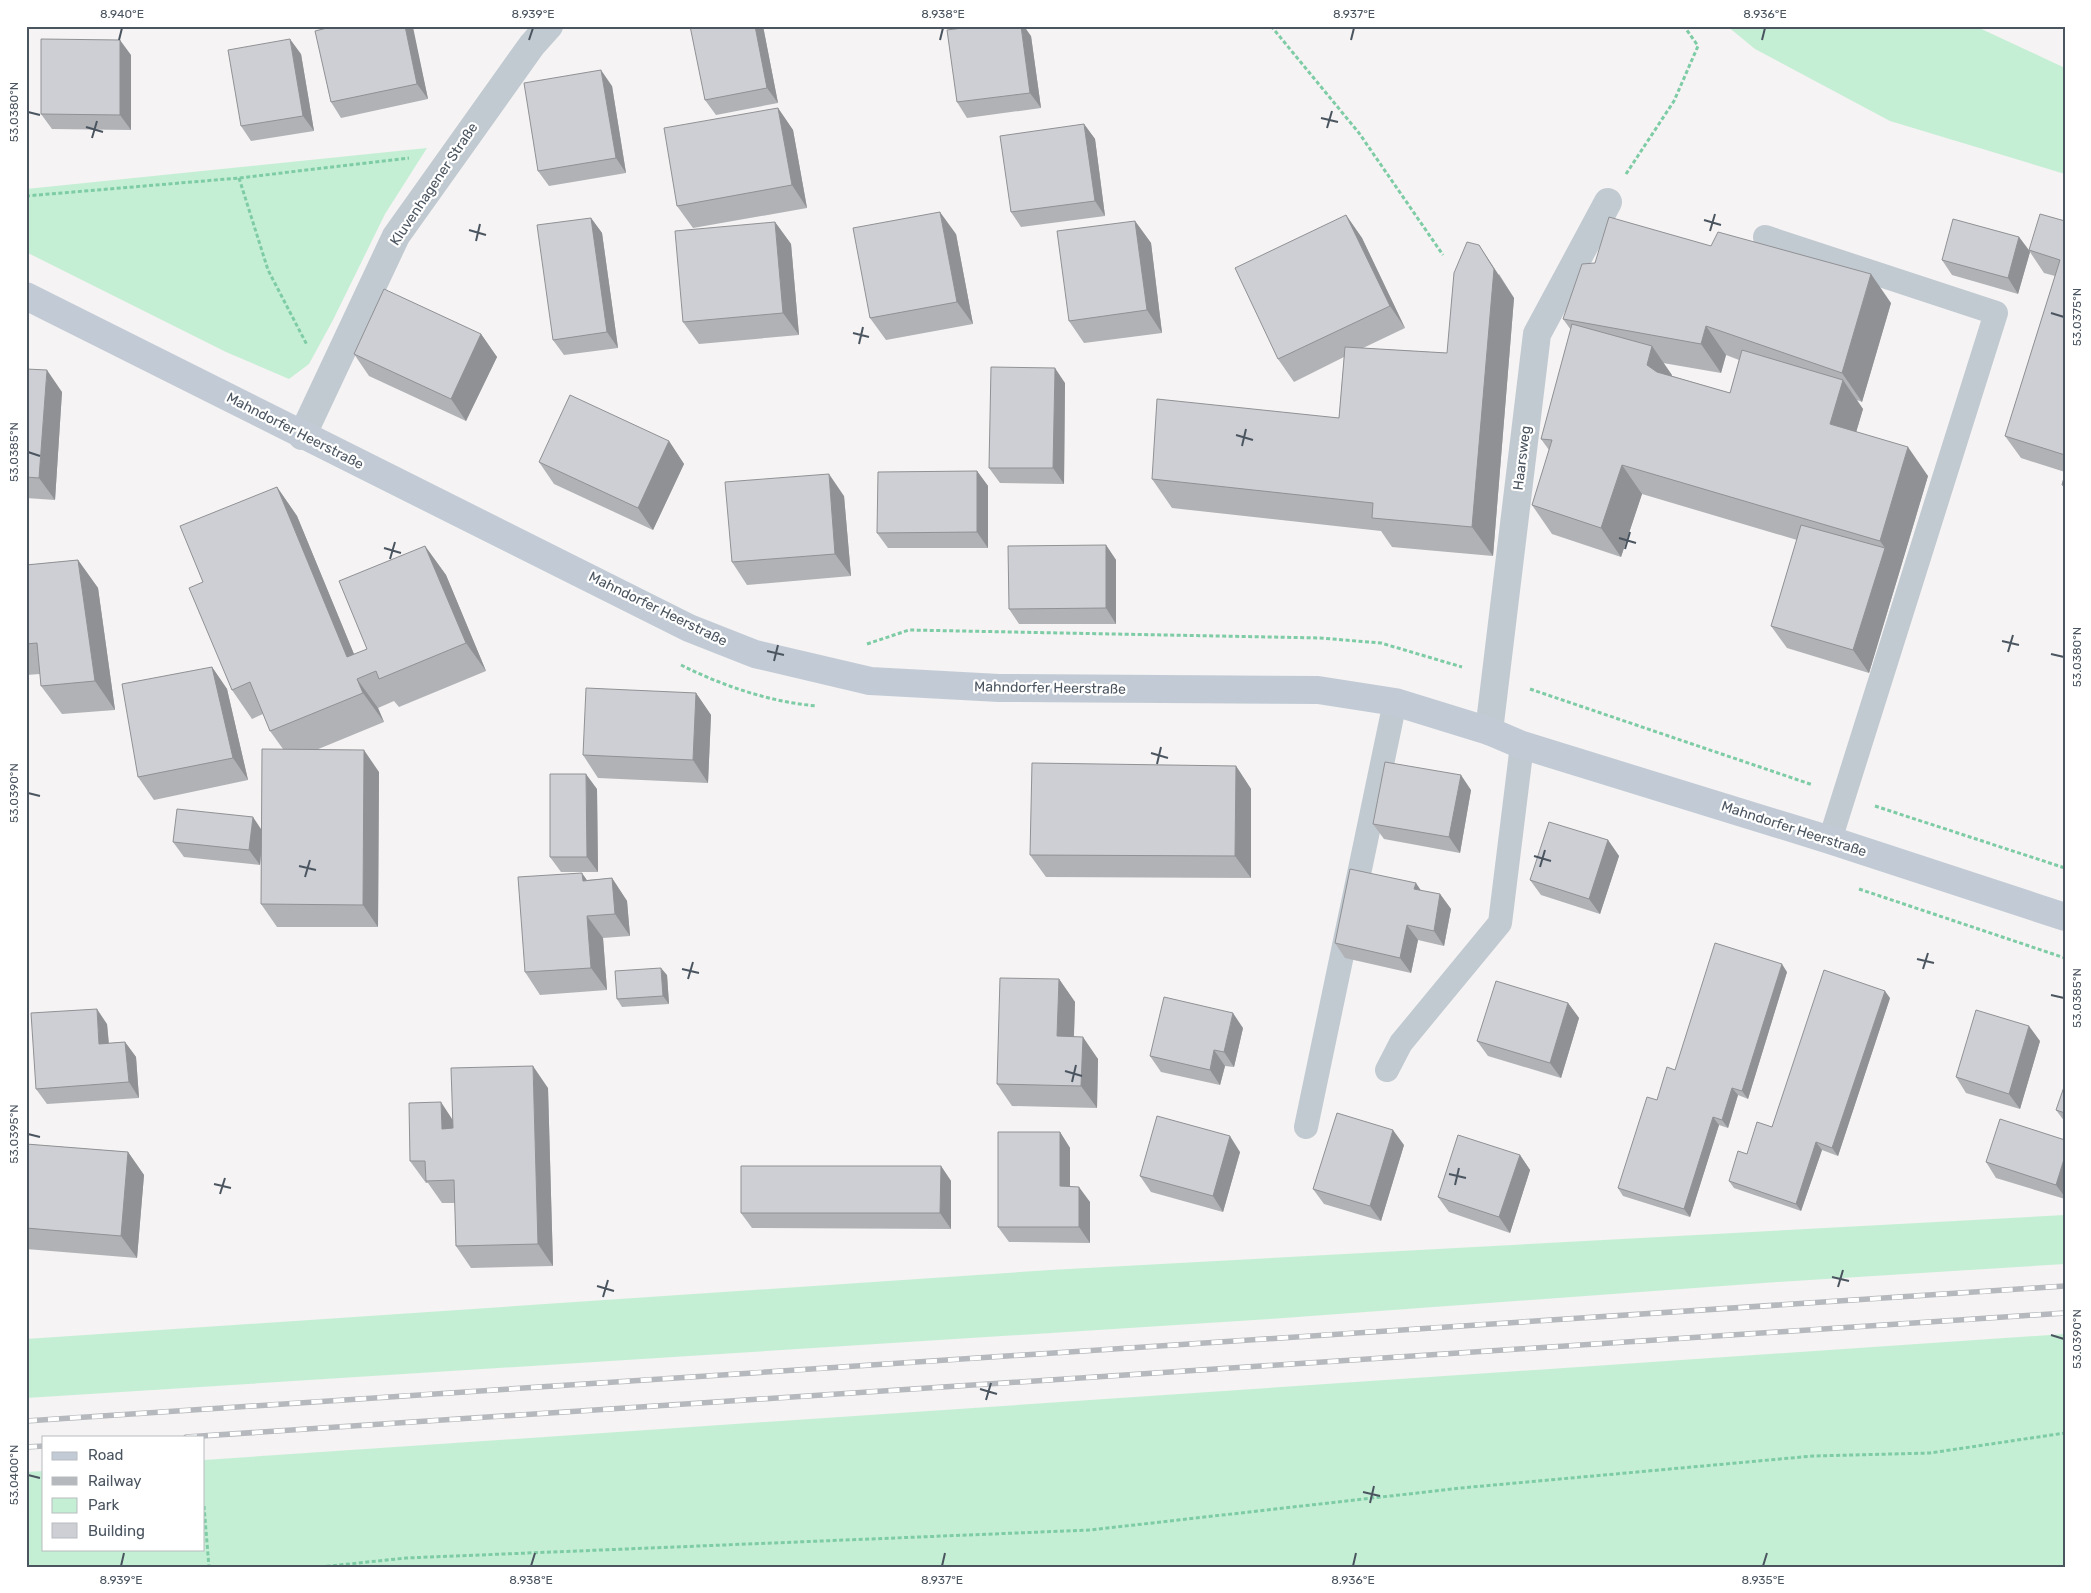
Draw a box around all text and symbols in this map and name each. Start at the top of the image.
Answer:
text: 8.940°E [100,7,144,21]
text: 8.939°E [511,7,555,21]
text: 8.938°E [921,7,965,21]
text: 8.937°E [1333,7,1375,21]
text: 8.936°E [1743,7,1787,21]
text: 53.0380°N [7,82,21,142]
street label: Kluvenhagener Straße [387,119,482,249]
text: 53.0375°N [2070,288,2084,346]
street label: Mahndorfer Heerstraße [224,389,367,473]
text: 53.0385°N [7,422,21,482]
street label: Haarsweg [1510,425,1534,491]
street label: Mahndorfer Heerstraße [586,568,730,650]
text: 53.0380°N [2070,627,2084,687]
street label: Mahndorfer Heerstraße [974,678,1126,698]
text: 53.0390°N [7,763,21,823]
street label: Mahndorfer Heerstraße [1719,797,1869,861]
text: 53.0385°N [2070,968,2084,1028]
text: 53.0395°N [7,1104,21,1164]
text: 53.0390°N [2070,1309,2084,1369]
legend [42,1436,205,1550]
text: 53.0400°N [7,1445,21,1505]
text: Road [88,1446,124,1464]
text: Railway [88,1472,142,1490]
text: Park [88,1496,119,1514]
text: Building [88,1522,145,1540]
text: 8.939°E [99,1573,143,1587]
text: 8.938°E [509,1573,553,1587]
text: 8.937°E [921,1573,963,1587]
text: 8.936°E [1331,1573,1375,1587]
text: 8.935°E [1741,1573,1785,1587]

